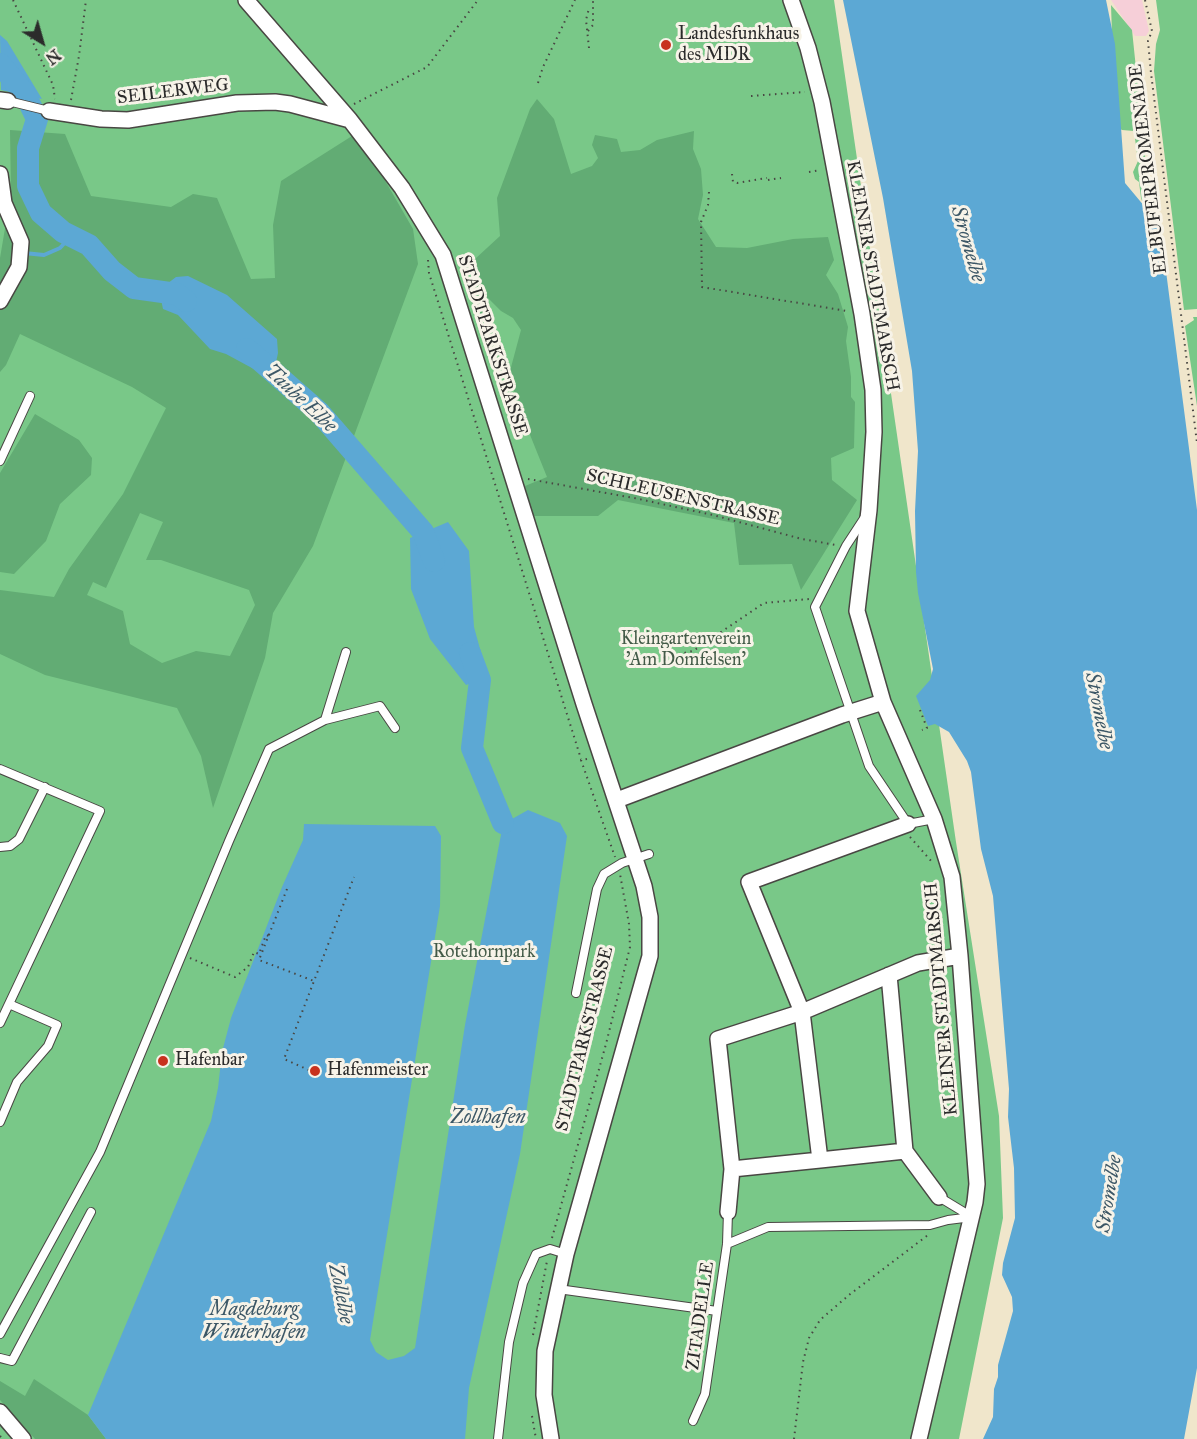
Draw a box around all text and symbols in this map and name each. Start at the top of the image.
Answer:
north arrow [12,12,72,72]
place label: Landesfunkhaus des MDR [678,24,799,66]
marker: Landesfunkhaus des MDR [659,38,673,52]
text: N [42,45,64,68]
street label: ELBUFERPROMENADE [1125,63,1173,275]
street label: SEILERWEG [116,74,230,110]
street label: KLEINER STADTMARSCH [841,159,903,393]
water label: Stromelbe [945,203,989,285]
street label: STADTPARKSTRASSE [452,253,532,439]
water label: Taube Elbe [259,360,341,438]
street label: SCHLEUSENSTRASSE [584,465,782,531]
park label: Kleingartenverein 'Am Domfelsen' [621,629,751,672]
water label: Stromelbe [1079,671,1117,751]
street label: KLEINER STADTMARSCH [921,882,963,1116]
park label: Rotehornpark [433,942,535,964]
street label: STADTPARKSTRASSE [552,944,618,1134]
place label: Hafenbar [175,1050,244,1072]
marker: Hafenbar [156,1054,170,1068]
place label: Hafenmeister [327,1060,428,1082]
marker: Hafenmeister [308,1064,322,1078]
water label: Zollhafen [450,1106,526,1130]
water label: Stromelbe [1092,1154,1128,1234]
street label: ZITADELLE [683,1260,719,1372]
water label: Zollelbe [322,1262,358,1326]
water label: Magdeburg Winterhafen [202,1298,306,1345]

